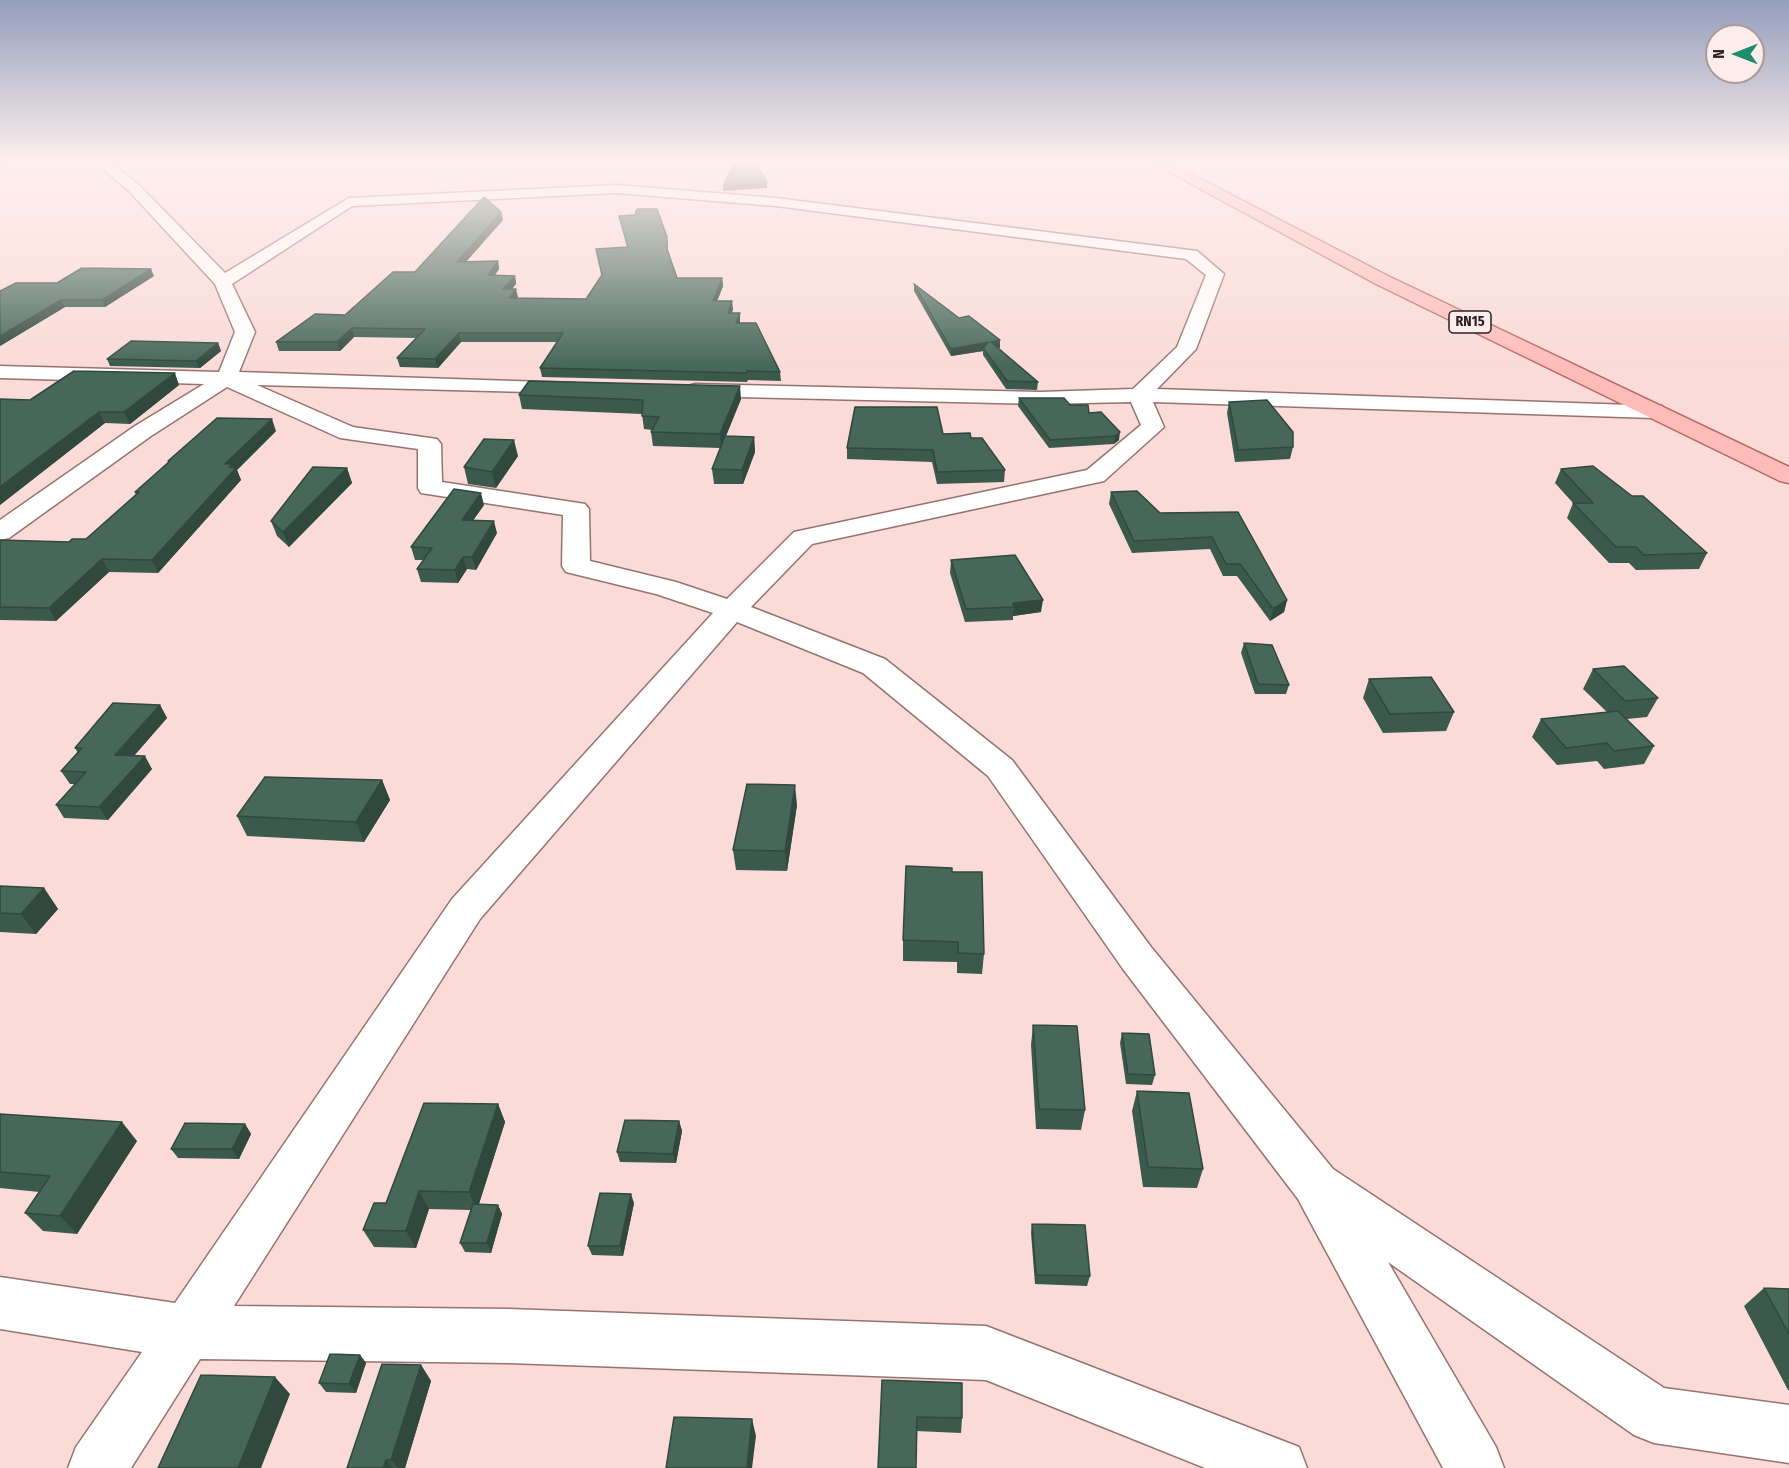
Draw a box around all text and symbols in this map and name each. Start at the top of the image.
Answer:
north arrow [1705,24,1765,84]
text: N [1709,49,1728,59]
road number: RN15 [1449,311,1491,333]

